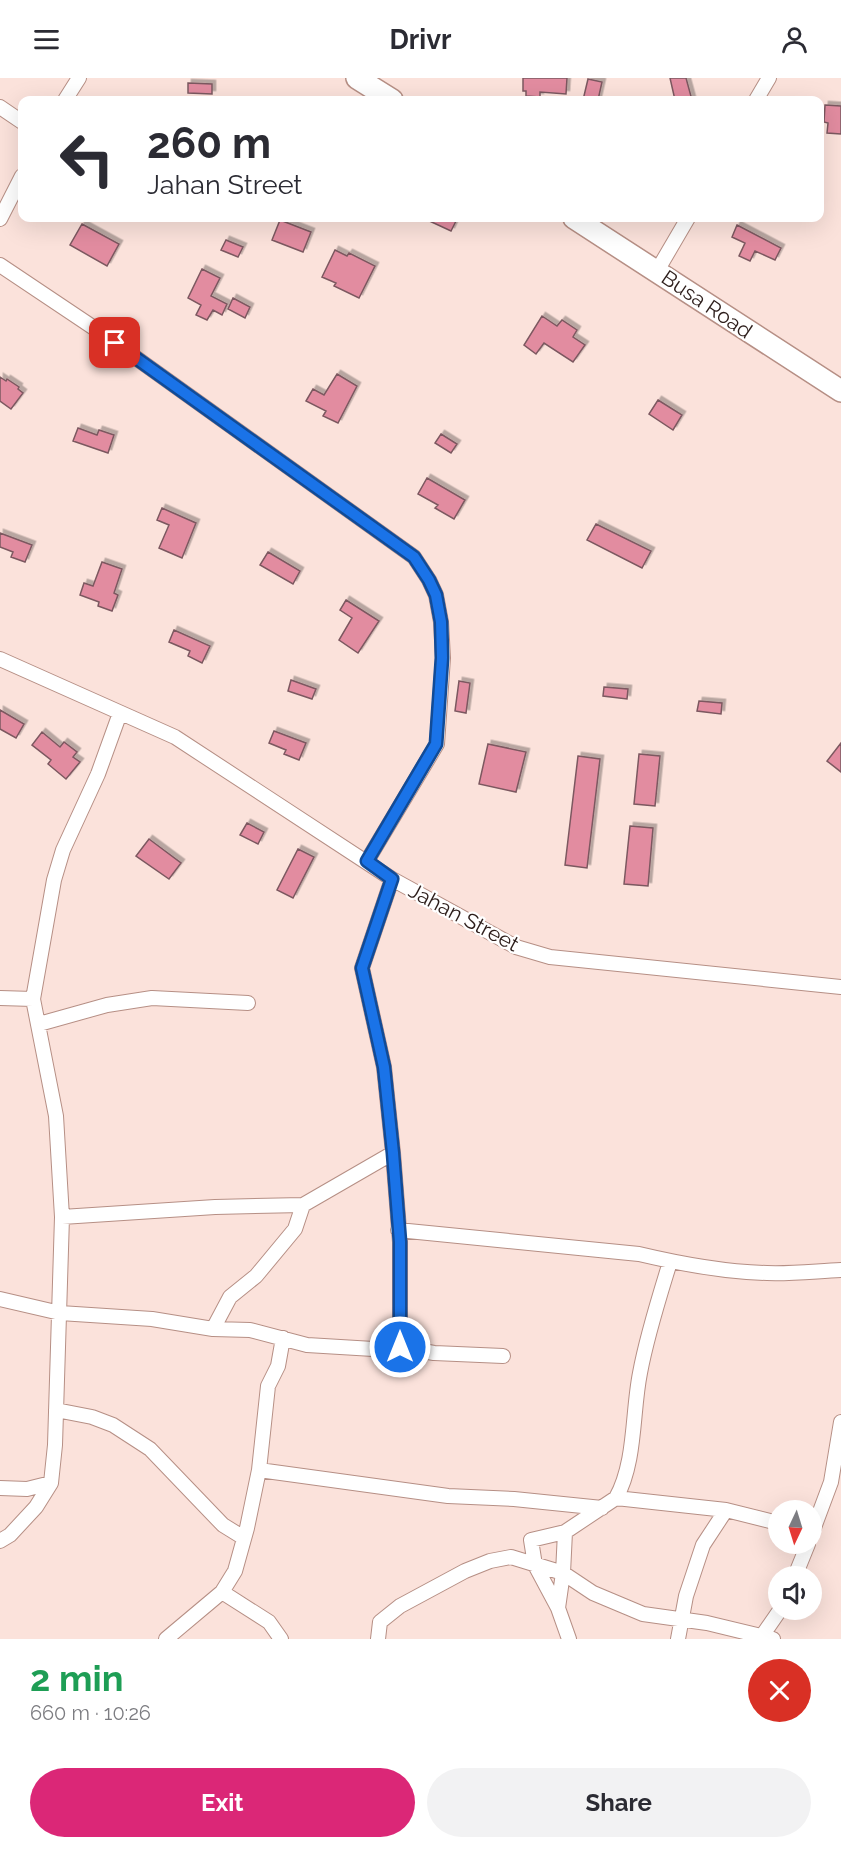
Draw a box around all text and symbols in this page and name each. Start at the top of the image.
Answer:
icon: menu [30,23,63,56]
icon: person [778,23,811,56]
text: Drivr [390,24,451,55]
text: 260 m [147,119,271,168]
icon: left [48,120,126,198]
text: Jahan Street [147,169,302,200]
street label: Busa Road [657,265,757,343]
pin [89,317,140,368]
icon: arrive [98,326,131,359]
street label: Jahan Street [405,878,523,956]
position arrow [368,1315,432,1379]
north arrow [768,1500,822,1554]
map controls [768,1500,822,1620]
button: sound [768,1566,822,1620]
text: 2 min [30,1657,123,1699]
button: close [748,1659,811,1722]
text: 660 m · 10:26 [30,1701,151,1725]
button: Exit [30,1768,415,1837]
button: Share [427,1768,811,1837]

